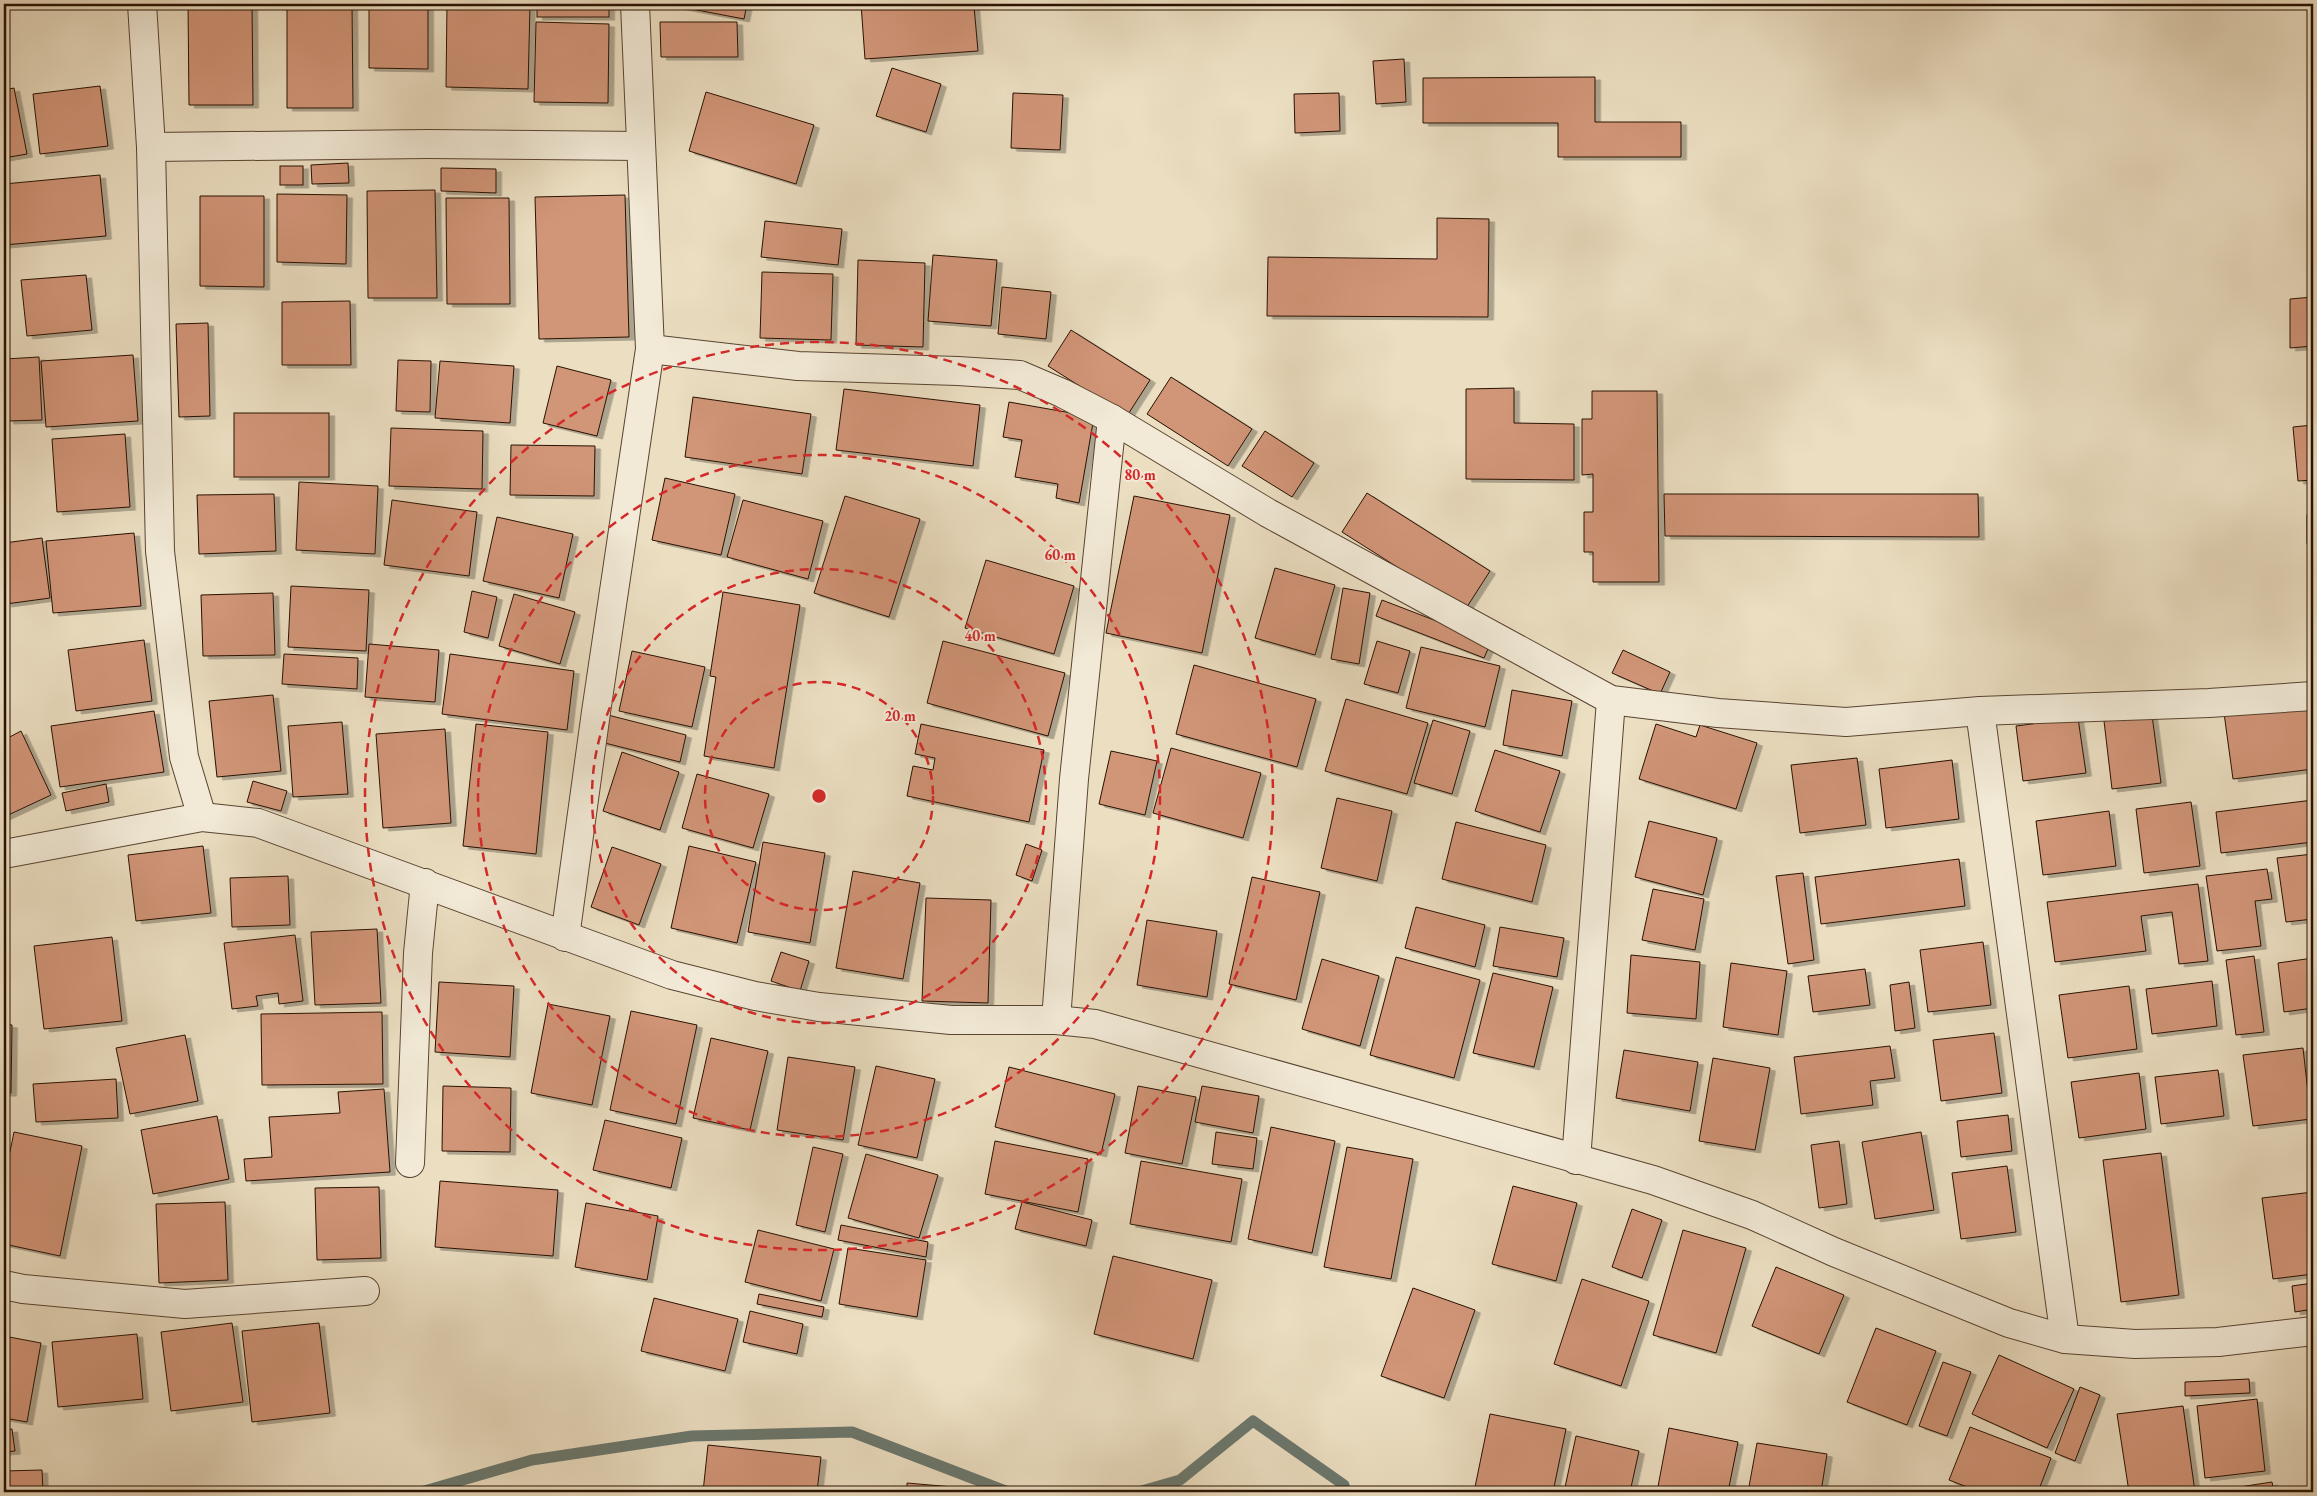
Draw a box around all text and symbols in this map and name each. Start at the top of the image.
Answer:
text: 80 m [1124,465,1156,484]
text: 60 m [1044,545,1076,564]
text: 40 m [964,626,996,645]
text: 20 m [884,706,916,725]
centre of rings [810,787,828,805]

